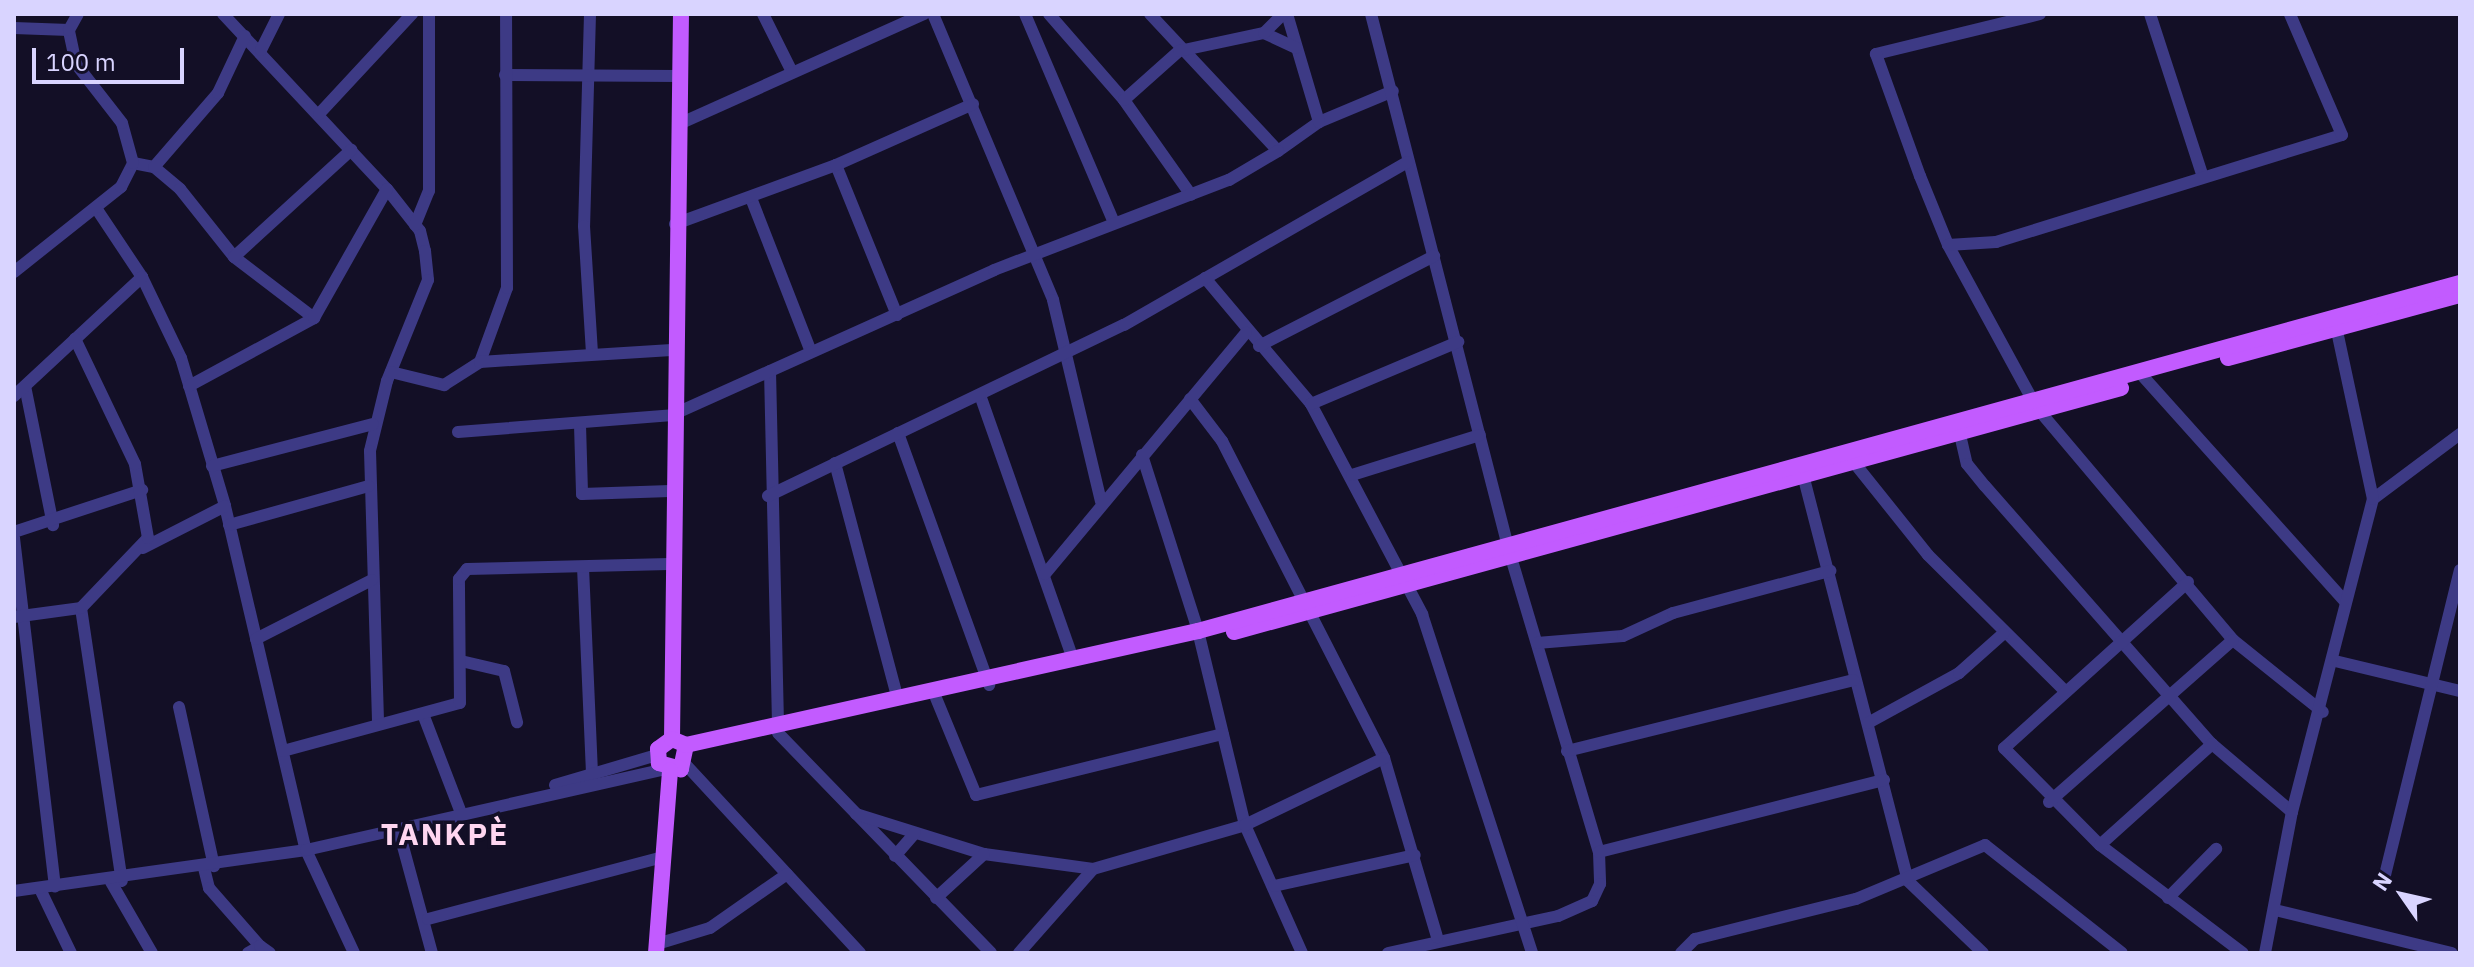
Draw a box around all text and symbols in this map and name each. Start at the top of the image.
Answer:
scale bar [36,32,188,82]
text: 100 m [46,46,116,78]
district label: TANKPÈ [381,816,509,852]
north arrow [2362,855,2442,935]
text: N [2365,867,2398,896]

